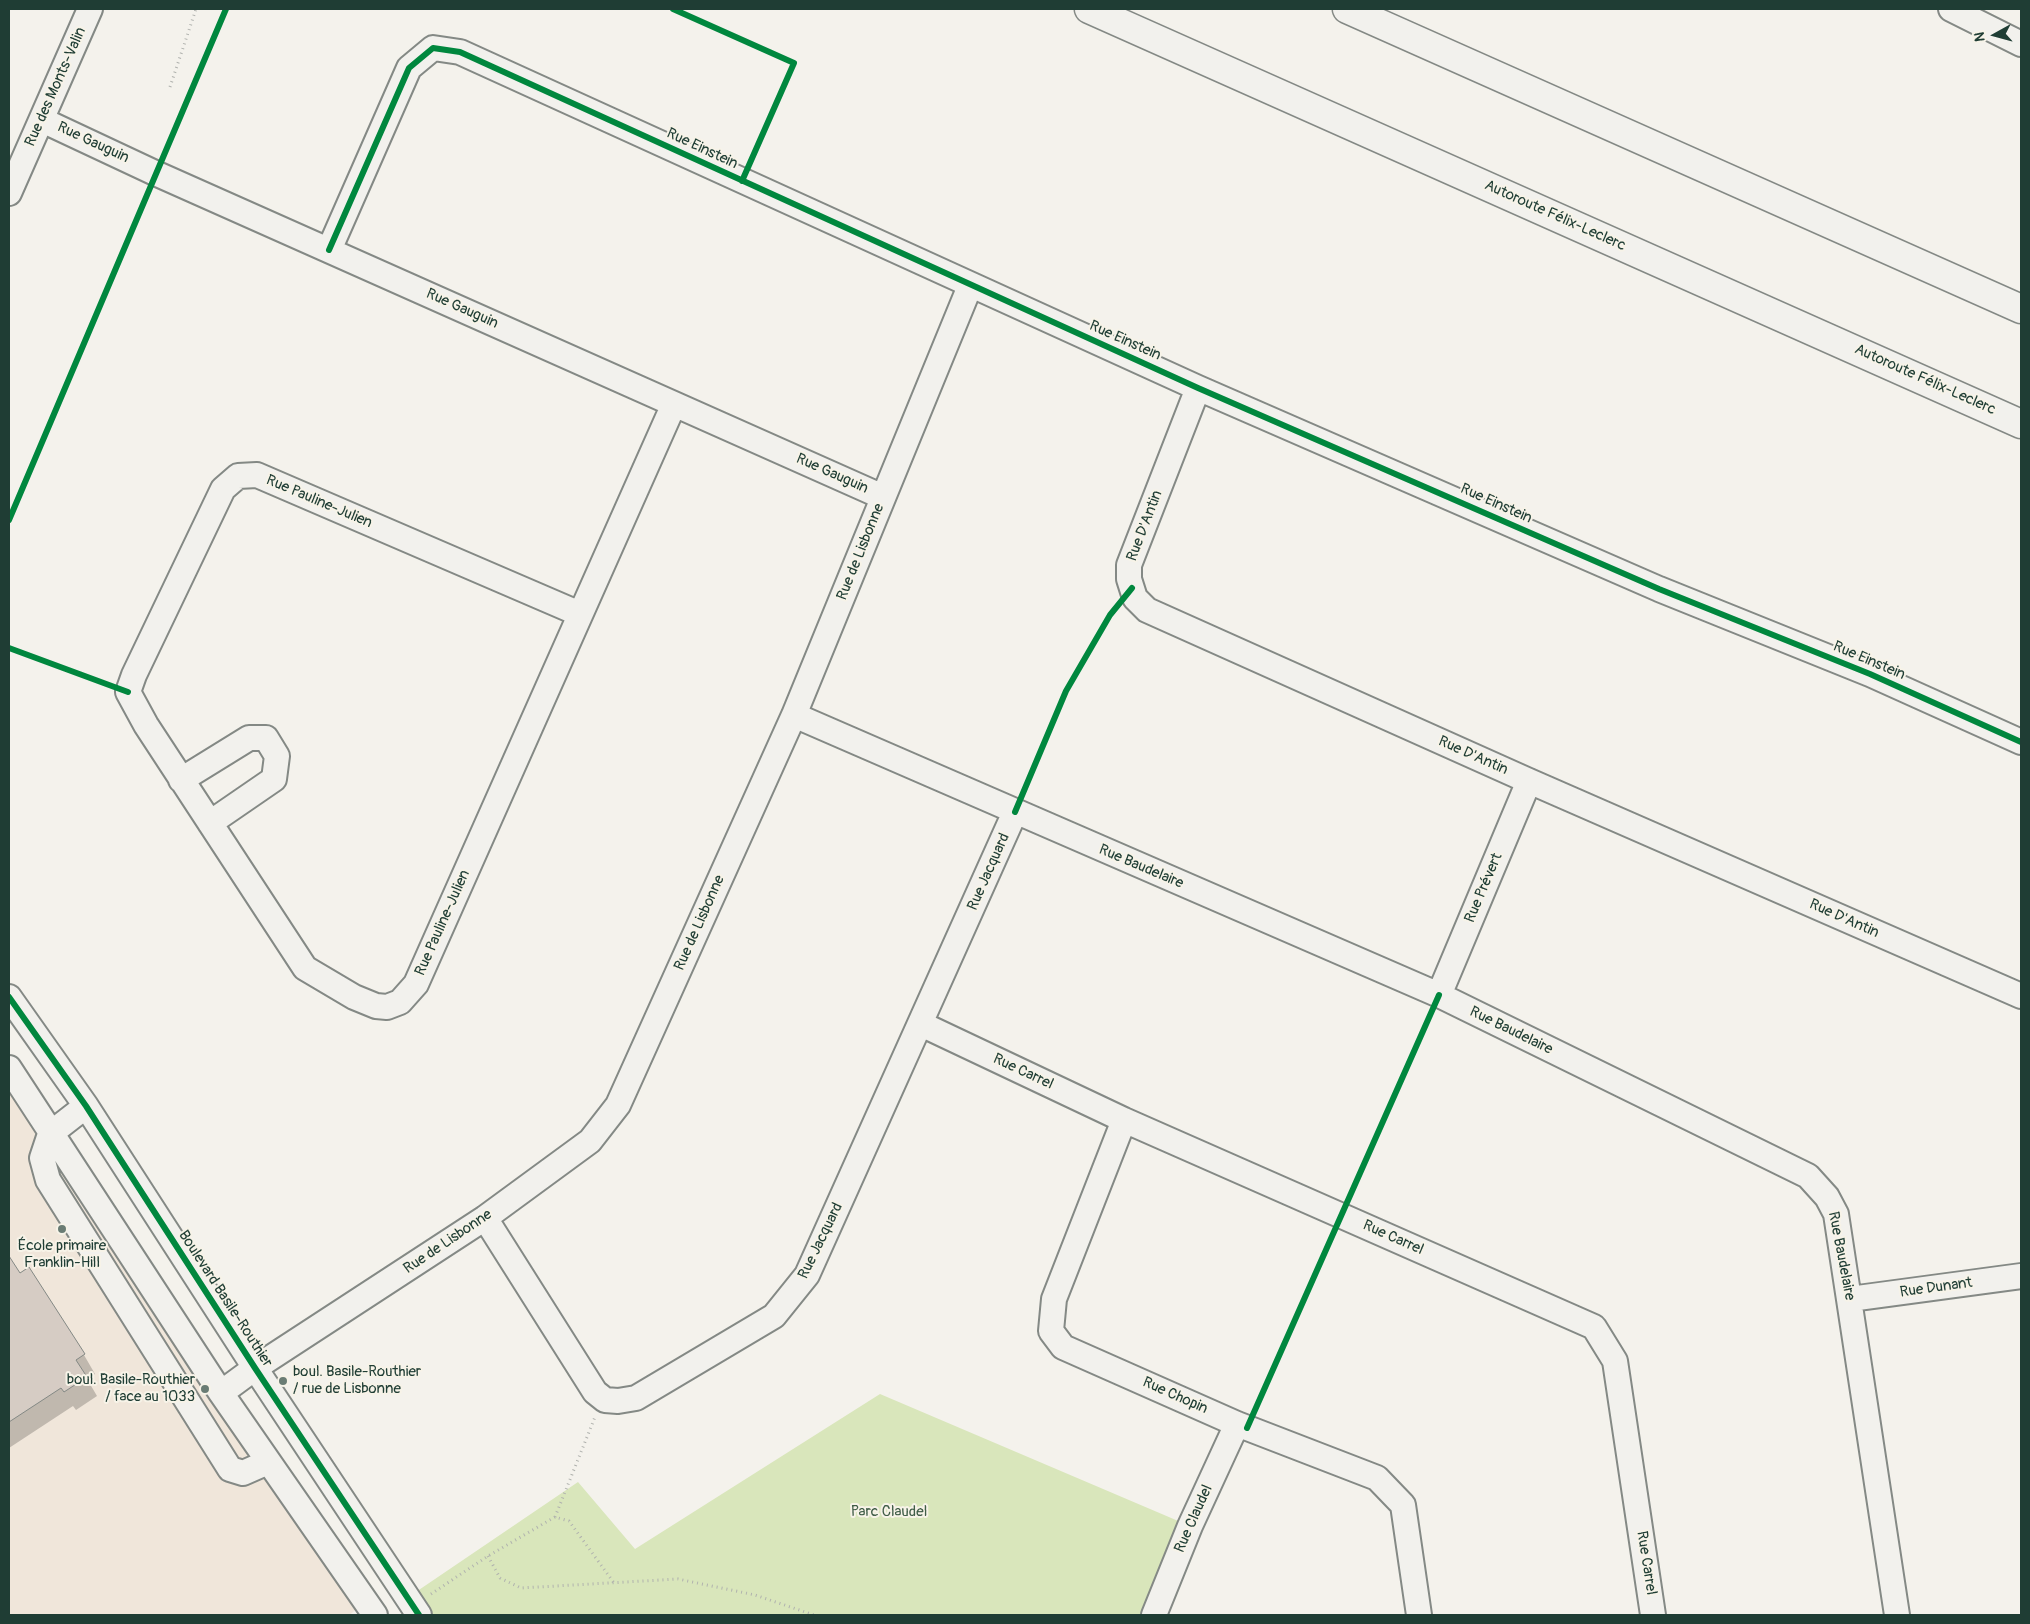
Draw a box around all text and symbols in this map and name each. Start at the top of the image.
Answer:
north arrow [1970,10,2020,60]
street label: Rue des Monts-Valin [22,25,90,149]
text: N [1971,31,1989,43]
street label: Rue Gauguin [54,119,132,167]
street label: Rue Einstein [664,125,740,173]
street label: Autoroute Félix-Leclerc [1482,177,1628,255]
street label: Rue Gauguin [423,285,501,333]
street label: Rue Einstein [1086,317,1164,365]
street label: Autoroute Félix-Leclerc [1852,341,1998,419]
street label: Rue Gauguin [793,450,871,498]
street label: Rue Pauline-Julien [263,472,375,532]
street label: Rue Einstein [1457,480,1535,528]
street label: Rue D'Antin [1123,488,1167,564]
street label: Rue de Lisbonne [833,501,889,603]
street label: Rue Einstein [1830,638,1908,684]
street label: Rue D'Antin [1435,733,1511,779]
street label: Rue Jacquard [964,831,1014,913]
street label: Rue Baudelaire [1096,841,1186,893]
street label: Rue Prévert [1461,851,1507,925]
street label: Rue Pauline-Julien [412,867,474,979]
street label: Rue de Lisbonne [671,873,729,973]
street label: Rue D'Antin [1806,896,1882,942]
street label: Rue Baudelaire [1467,1003,1555,1059]
street label: Rue Carrel [990,1050,1056,1094]
street label: Rue Jacquard [795,1200,847,1282]
street label: Rue de Lisbonne [400,1206,496,1278]
street label: Rue Baudelaire [1824,1210,1858,1302]
street label: Rue Carrel [1360,1217,1426,1259]
marker: École primaire Franklin-Hill [56,1223,68,1235]
street label: Boulevard Basile-Routhier [174,1227,276,1371]
place label: École primaire Franklin-Hill [18,1237,106,1272]
street label: Rue Dunant [1899,1274,1973,1302]
place label: boul. Basile-Routhier / rue de Lisbonne [293,1363,421,1398]
place label: boul. Basile-Routhier / face au 1033 [67,1371,195,1406]
street label: Rue Chopin [1140,1374,1210,1418]
marker: boul. Basile-Routhier / rue de Lisbonne [277,1375,289,1387]
marker: boul. Basile-Routhier / face au 1033 [199,1383,211,1395]
street label: Rue Claudel [1171,1482,1217,1556]
park label: Parc Claudel [851,1503,927,1521]
street label: Rue Carrel [1632,1530,1660,1596]

